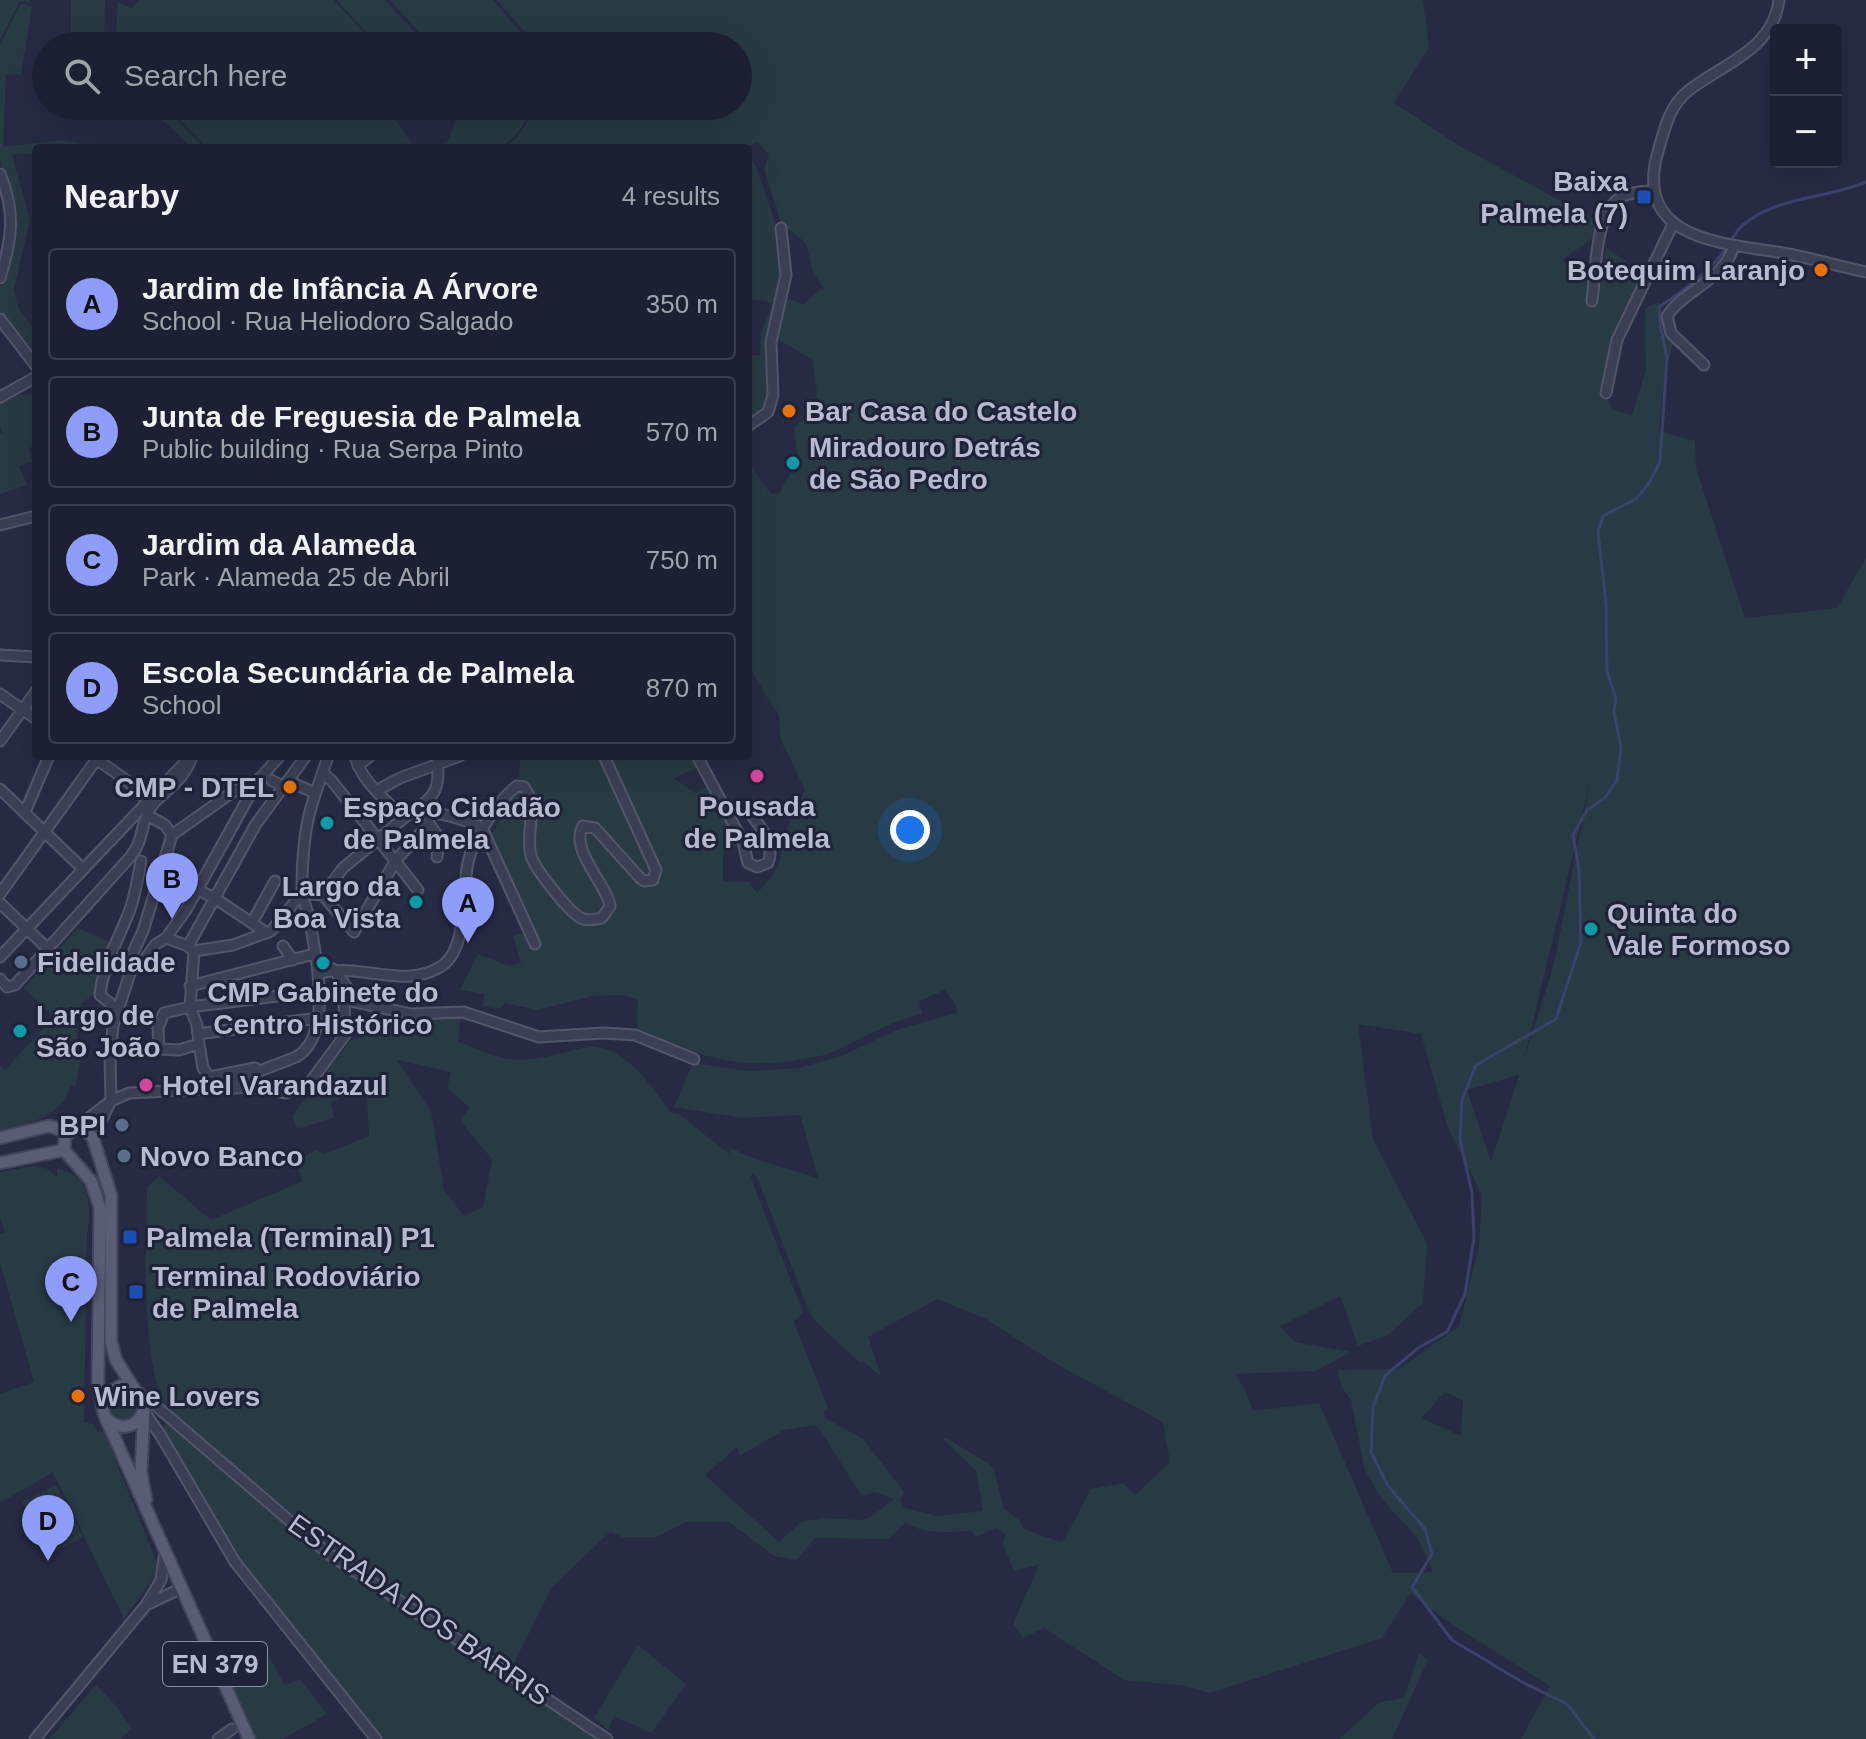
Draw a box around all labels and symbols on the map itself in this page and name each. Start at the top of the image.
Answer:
place label: Baixa Palmela (7) [1480,166,1628,229]
marker: Baixa Palmela (7) [1635,188,1653,206]
place label: Botequim Laranjo [1567,255,1805,286]
marker: Botequim Laranjo [1812,261,1830,279]
place label: Bar Casa do Castelo [805,396,1077,427]
marker: Bar Casa do Castelo [780,402,798,420]
place label: Miradouro Detrás de São Pedro [809,432,1041,495]
marker: Miradouro Detrás de São Pedro [784,454,802,472]
marker: Pousada de Palmela [748,767,766,785]
place label: CMP - DTEL [114,772,274,803]
marker: CMP - DTEL [281,778,299,796]
place label: Pousada de Palmela [684,791,831,854]
place label: Espaço Cidadão de Palmela [343,792,561,855]
your location [890,810,930,850]
marker: Espaço Cidadão de Palmela [318,814,336,832]
pin: B [146,853,198,919]
place label: Largo da Boa Vista [273,871,400,934]
pin: A [442,877,494,943]
marker: Largo da Boa Vista [407,893,425,911]
place label: Quinta do Vale Formoso [1607,898,1791,961]
marker: Quinta do Vale Formoso [1582,920,1600,938]
place label: Fidelidade [37,947,175,978]
marker: Fidelidade [12,953,30,971]
marker: CMP Gabinete do Centro Histórico [314,954,332,972]
place label: CMP Gabinete do Centro Histórico [207,977,439,1040]
place label: Largo de São João [36,1000,160,1063]
marker: Largo de São João [11,1022,29,1040]
place label: Hotel Varandazul [162,1070,388,1101]
marker: Hotel Varandazul [137,1076,155,1094]
place label: BPI [59,1110,106,1141]
marker: BPI [113,1116,131,1134]
place label: Novo Banco [140,1141,303,1172]
marker: Novo Banco [115,1147,133,1165]
place label: Palmela (Terminal) P1 [146,1222,435,1253]
marker: Palmela (Terminal) P1 [121,1228,139,1246]
pin: C [45,1256,97,1322]
place label: Terminal Rodoviário de Palmela [152,1261,421,1324]
marker: Terminal Rodoviário de Palmela [127,1283,145,1301]
place label: Wine Lovers [94,1381,260,1412]
marker: Wine Lovers [69,1387,87,1405]
pin: D [22,1495,74,1561]
street label: ESTRADA DOS BARRIS [283,1508,555,1712]
road number: EN 379 [163,1642,267,1686]

